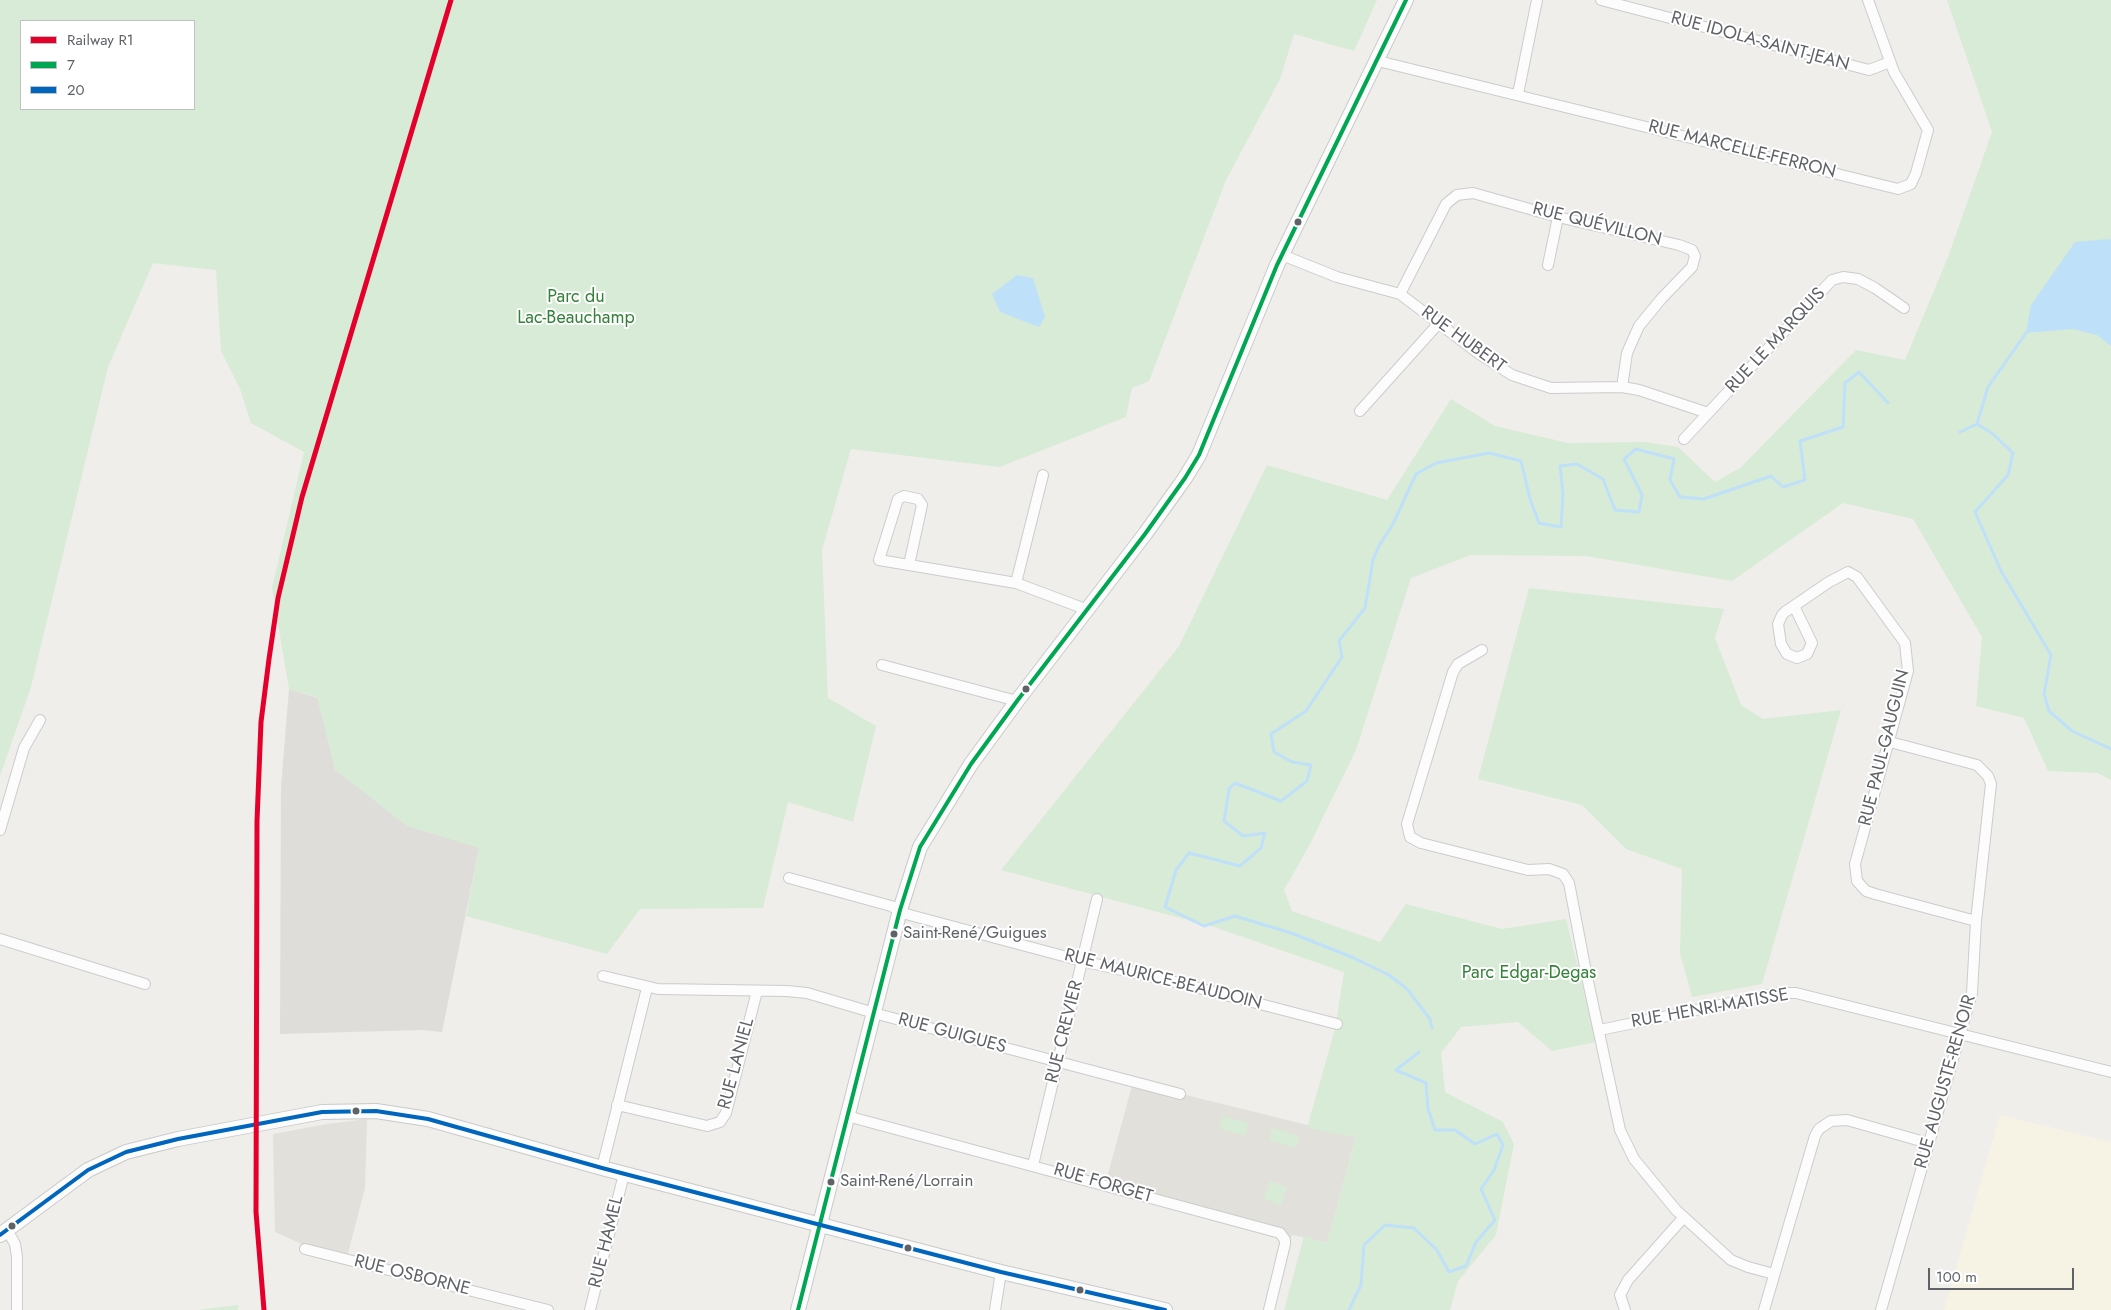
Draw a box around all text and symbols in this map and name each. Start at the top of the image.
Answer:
street label: RUE IDOLA-SAINT-JEAN [1668,8,1852,76]
legend [20,20,195,110]
text: Railway R1 [67,29,134,51]
text: 7 [67,54,75,76]
text: 20 [67,79,85,101]
street label: RUE MARCELLE-FERRON [1646,116,1838,184]
street label: RUE QUÉVILLON [1530,199,1664,251]
unlabelled marker [1293,217,1303,227]
street label: RUE LE MARQUIS [1722,284,1830,398]
park label: Parc du Lac-Beauchamp [517,287,635,330]
street label: RUE HUBERT [1417,302,1509,378]
street label: RUE PAUL-GAUGUIN [1855,668,1915,828]
unlabelled marker [1021,684,1031,694]
place label: Saint-René/Guigues [903,924,1047,944]
marker: Saint-René/Guigues [889,929,899,939]
street label: RUE MAURICE-BEAUDOIN [1062,945,1264,1015]
park label: Parc Edgar-Degas [1462,963,1596,985]
street label: RUE CREVIER [1042,978,1088,1086]
street label: RUE HENRI-MATISSE [1630,985,1790,1033]
street label: RUE AUGUSTE-RENOIR [1911,993,1981,1171]
street label: RUE GUIGUES [895,1009,1009,1059]
street label: RUE LANIEL [714,1016,760,1112]
unlabelled marker [351,1106,361,1116]
street label: RUE FORGET [1051,1160,1155,1208]
place label: Saint-René/Lorrain [840,1172,973,1192]
marker: Saint-René/Lorrain [826,1177,836,1187]
street label: RUE HAMEL [585,1194,629,1290]
unlabelled marker [7,1221,17,1231]
unlabelled marker [903,1243,913,1253]
street label: RUE OSBORNE [352,1251,472,1301]
scale bar [1931,1258,2077,1290]
text: 100 m [1936,1266,1977,1288]
unlabelled marker [1075,1285,1085,1295]

